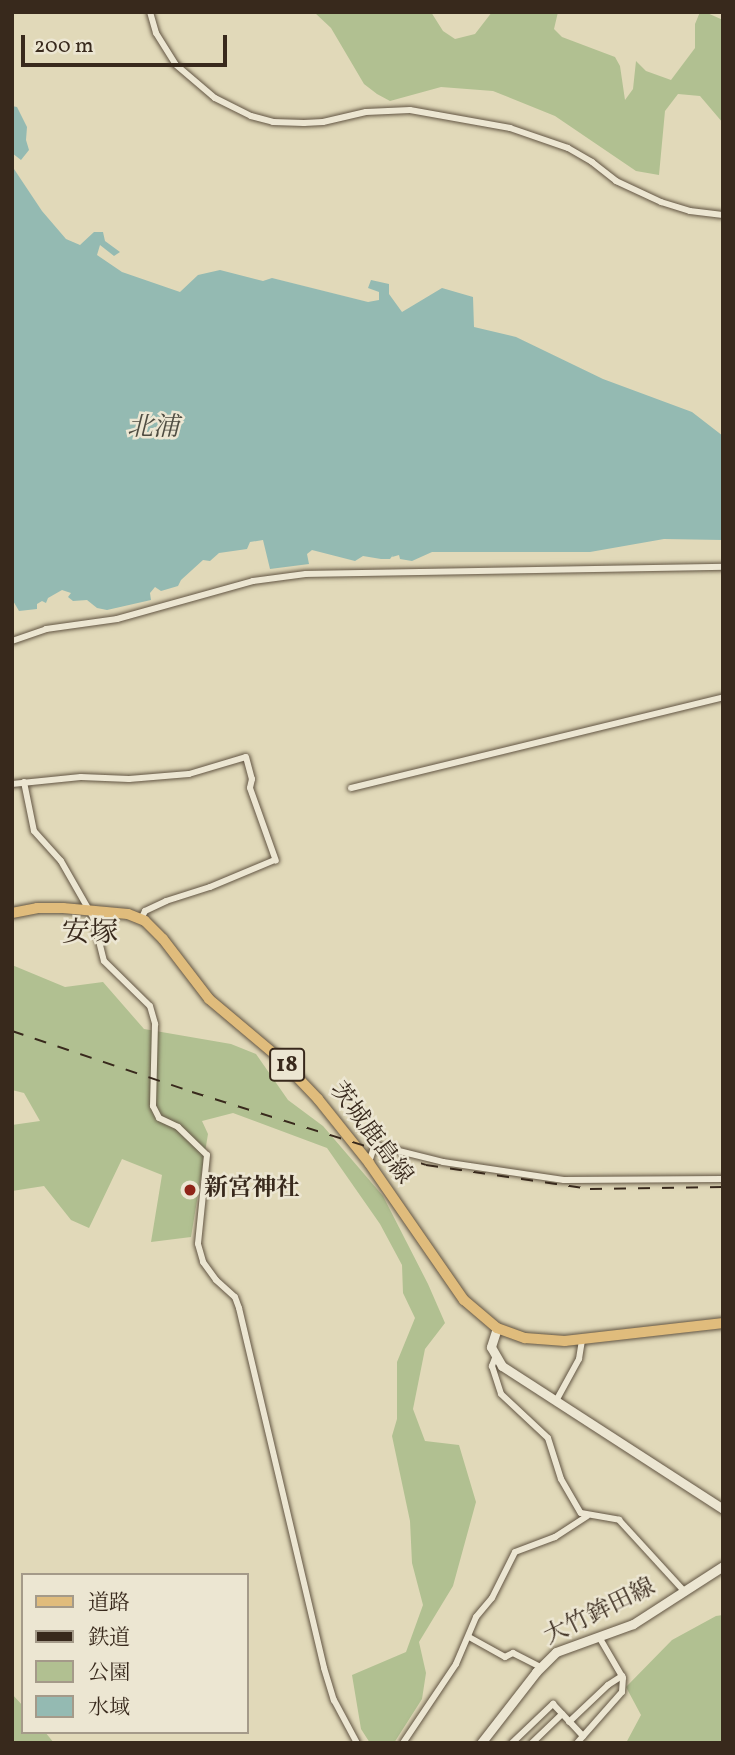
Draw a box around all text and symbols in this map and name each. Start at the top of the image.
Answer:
scale bar [24,21,231,65]
text: 200 m [34,32,94,61]
water label: 北浦 [127,413,179,445]
district label: 安塚 [62,917,118,951]
road number: 18 [268,1046,306,1084]
street label: 茨城鹿島線 [322,1077,418,1191]
place label: 新宮神社 [204,1176,300,1204]
marker: 新宮神社 [182,1182,198,1198]
legend [21,1573,248,1734]
street label: 大竹鉾田線 [540,1574,660,1652]
text: 道路 [88,1589,130,1618]
text: 鉄道 [88,1624,130,1653]
text: 公園 [88,1659,130,1688]
text: 水域 [88,1694,130,1723]

